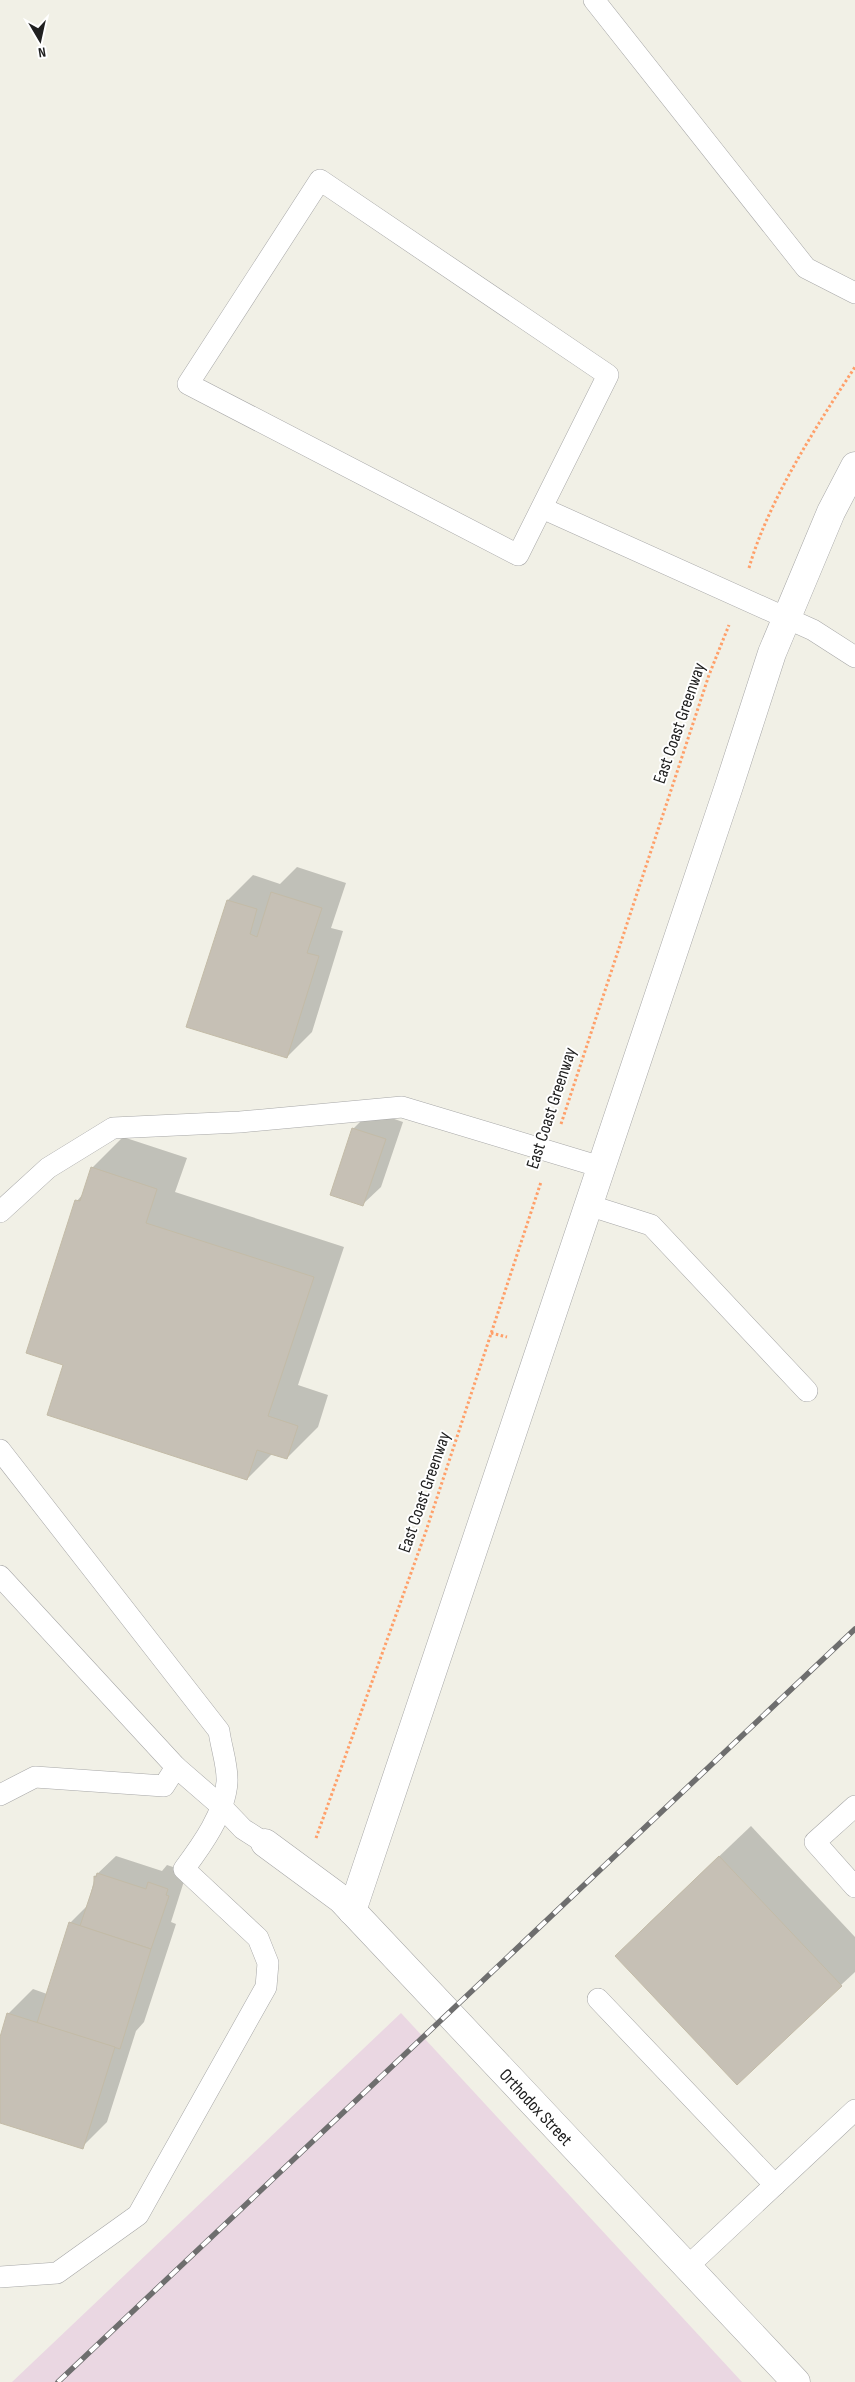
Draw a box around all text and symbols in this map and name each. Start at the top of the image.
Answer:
north arrow [15,15,65,65]
text: N [37,43,47,61]
street label: East Coast Greenway [649,660,710,786]
street label: East Coast Greenway [522,1045,581,1171]
street label: East Coast Greenway [394,1429,455,1555]
street label: Orthodox Street [495,2065,577,2150]

